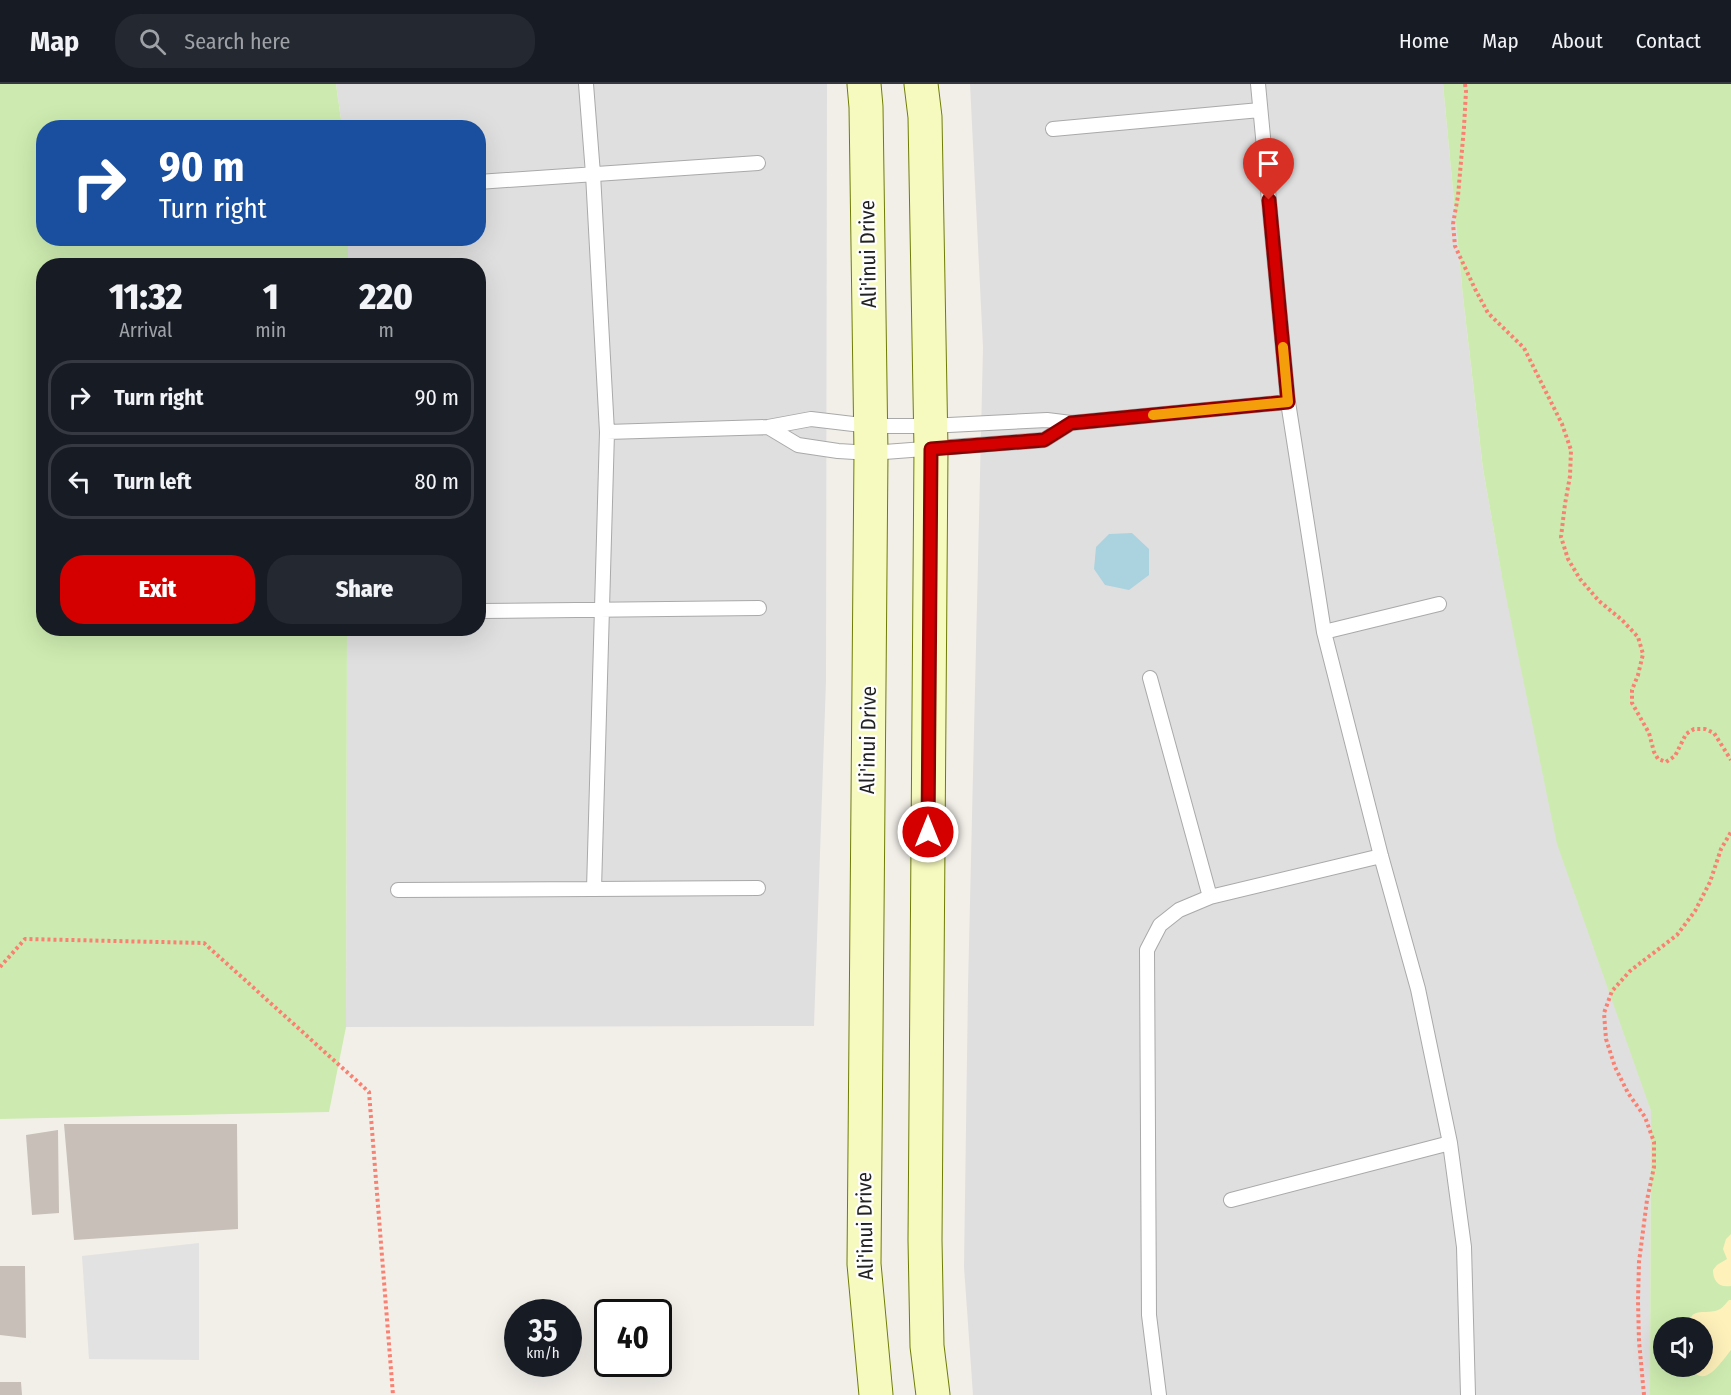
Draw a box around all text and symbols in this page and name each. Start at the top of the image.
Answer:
search box [115,14,535,68]
text: Map [30,25,79,58]
icon: search [136,25,169,58]
text: Search here [184,28,290,55]
text: Home [1399,28,1449,54]
text: Map [1482,28,1519,54]
text: About [1552,28,1603,54]
text: Contact [1636,28,1701,54]
pin [1243,138,1294,200]
text: 90 m [159,142,244,192]
icon: right [60,144,138,222]
icon: arrive [1252,147,1285,180]
text: Turn right [159,193,267,225]
street label: Ali'inui Drive [854,200,882,308]
text: 11:32 [109,275,182,319]
text: 1 [263,275,279,319]
text: 220 [359,275,413,319]
text: Arrival [119,318,172,342]
text: min [255,318,286,342]
text: m [378,318,394,342]
icon: right [63,381,96,414]
text: Turn right [114,384,203,411]
text: 90 m [415,384,459,411]
icon: left [63,465,96,498]
text: Turn left [114,468,192,495]
text: 80 m [414,468,459,495]
button: Exit [60,555,255,624]
button: Share [267,555,462,624]
street label: Ali'inui Drive [854,686,882,794]
position arrow [896,800,960,864]
street label: Ali'inui Drive [851,1172,879,1280]
speed limit sign: 40 [594,1299,672,1377]
text: 35 [529,1313,557,1349]
map controls [1653,1317,1713,1377]
button: sound [1653,1317,1713,1377]
text: km/h [526,1344,560,1362]

